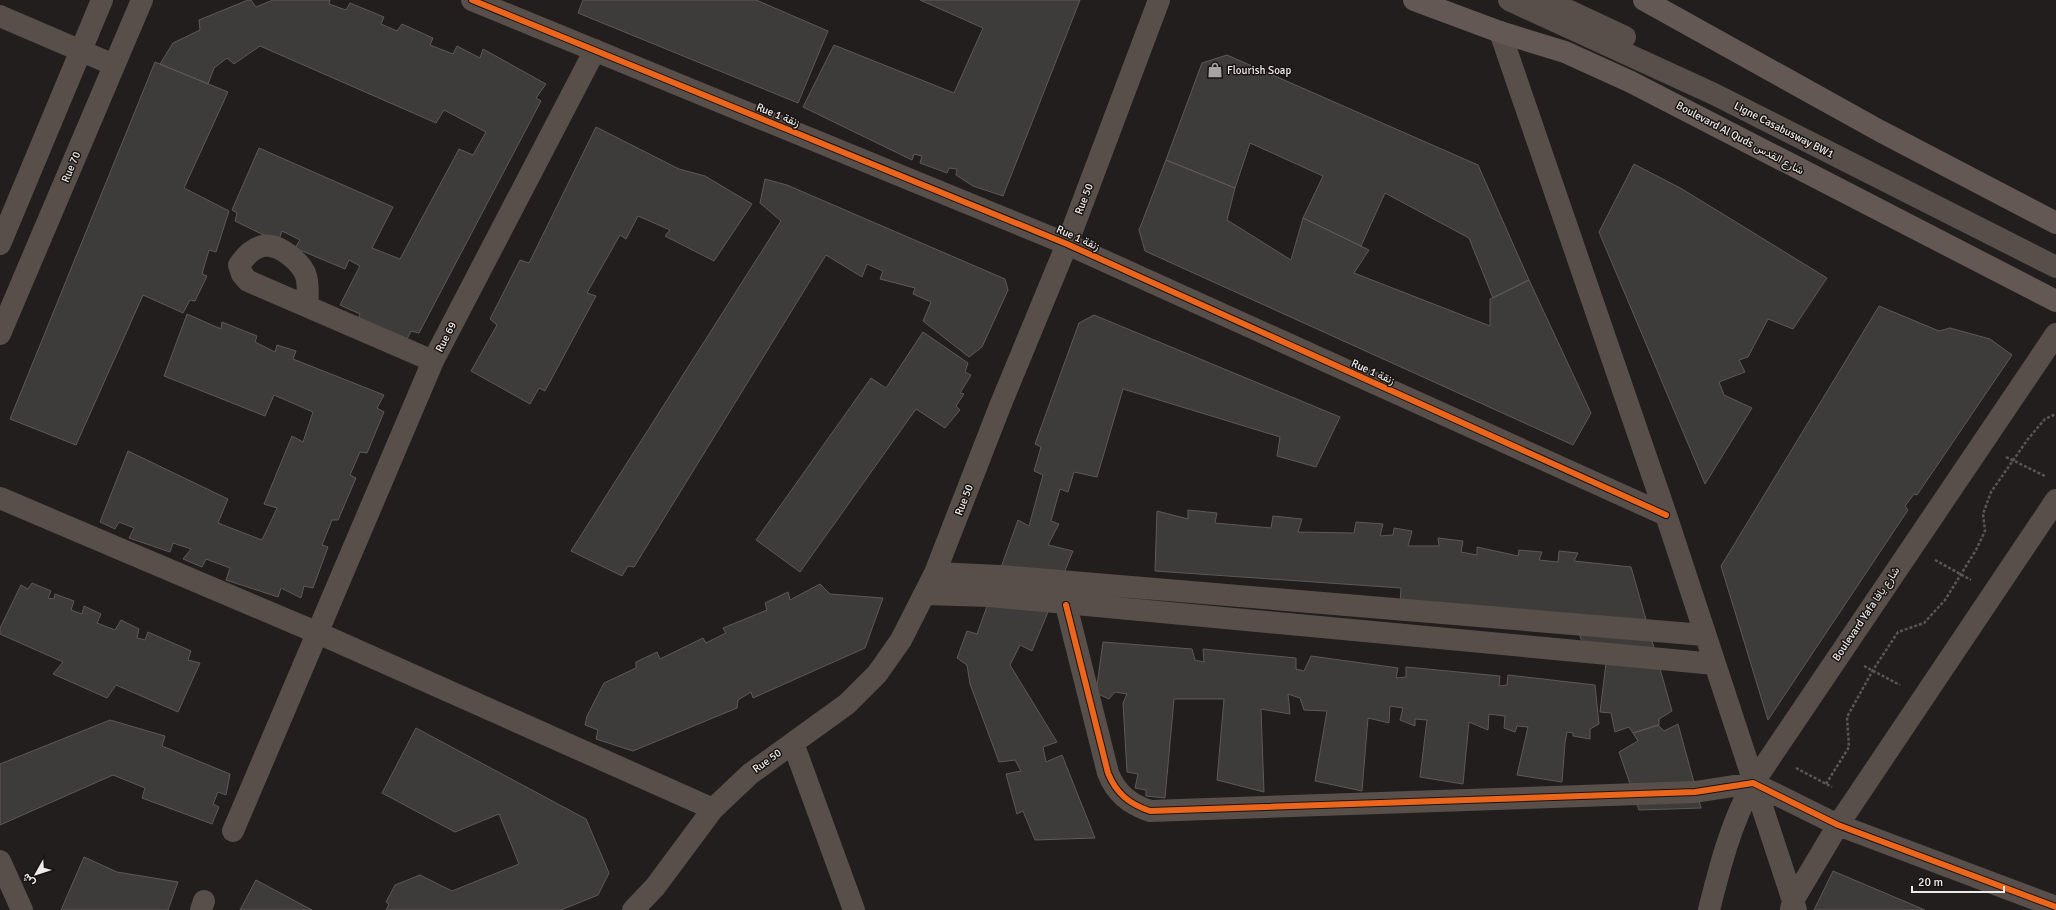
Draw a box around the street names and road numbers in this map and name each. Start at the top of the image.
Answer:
street label: Boulevard Al Quds شارع القدس [1673,99,1806,178]
street label: Ligne Casabusway BW1 [1732,99,1836,161]
street label: Rue 1 زنقة [754,100,802,130]
street label: Rue 70 [59,150,83,184]
street label: Rue 50 [1072,182,1096,216]
street label: Rue 1 زنقة [1054,223,1102,253]
street label: Rue 69 [433,320,459,354]
street label: Rue 1 زنقة [1349,357,1397,387]
street label: Rue 50 [952,483,976,517]
street label: Boulevard Yafa شارع يافا [1830,564,1903,664]
street label: Rue 50 [750,746,784,776]

